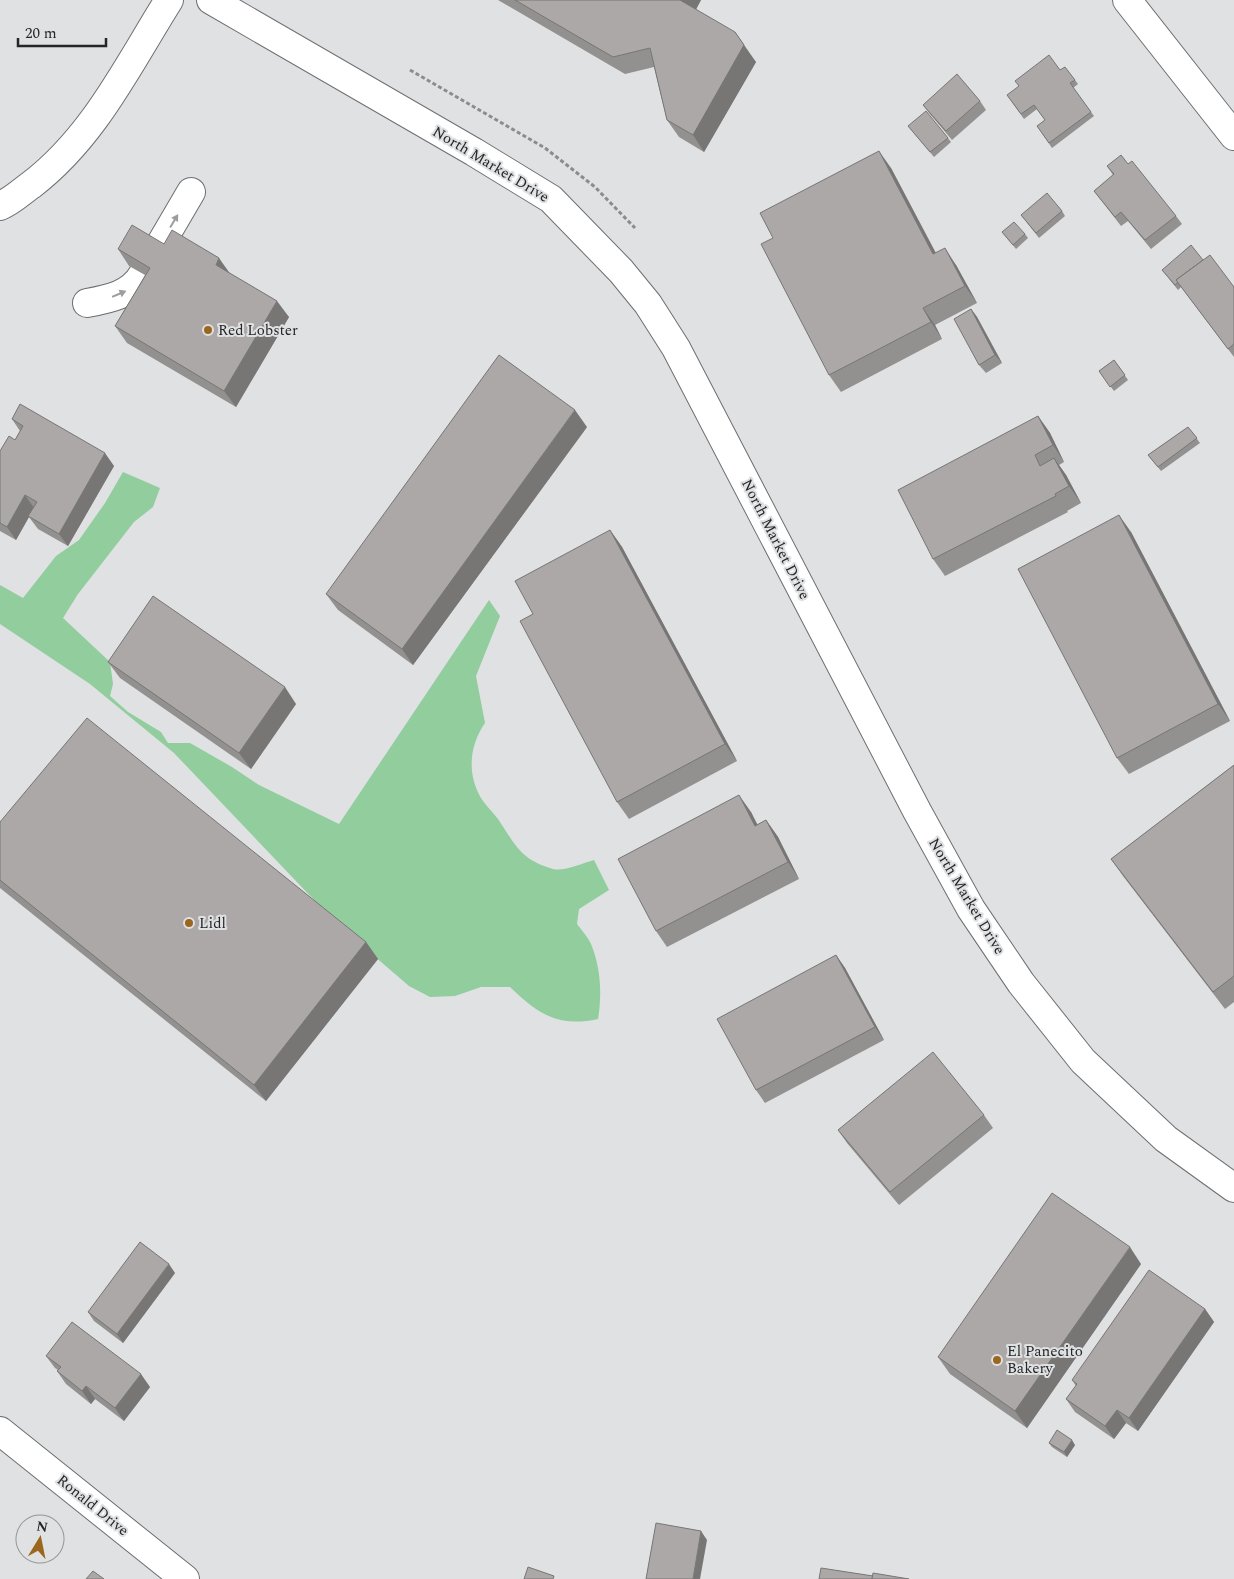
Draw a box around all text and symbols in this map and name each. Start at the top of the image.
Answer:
scale bar [18,15,105,47]
text: 20 m [25,22,57,45]
street label: North Market Drive [428,120,554,208]
one-way arrow [170,214,179,228]
one-way arrow [112,290,126,298]
place label: Red Lobster [218,319,298,342]
marker: Red Lobster [202,324,214,336]
street label: North Market Drive [735,475,816,604]
street label: North Market Drive [923,833,1011,959]
place label: Lidl [199,912,226,935]
marker: Lidl [183,917,195,929]
place label: El Panecito Bakery [1007,1340,1083,1380]
marker: El Panecito Bakery [991,1354,1003,1366]
street label: Ronald Drive [52,1469,134,1542]
north arrow [15,1514,65,1564]
text: N [35,1515,50,1538]

